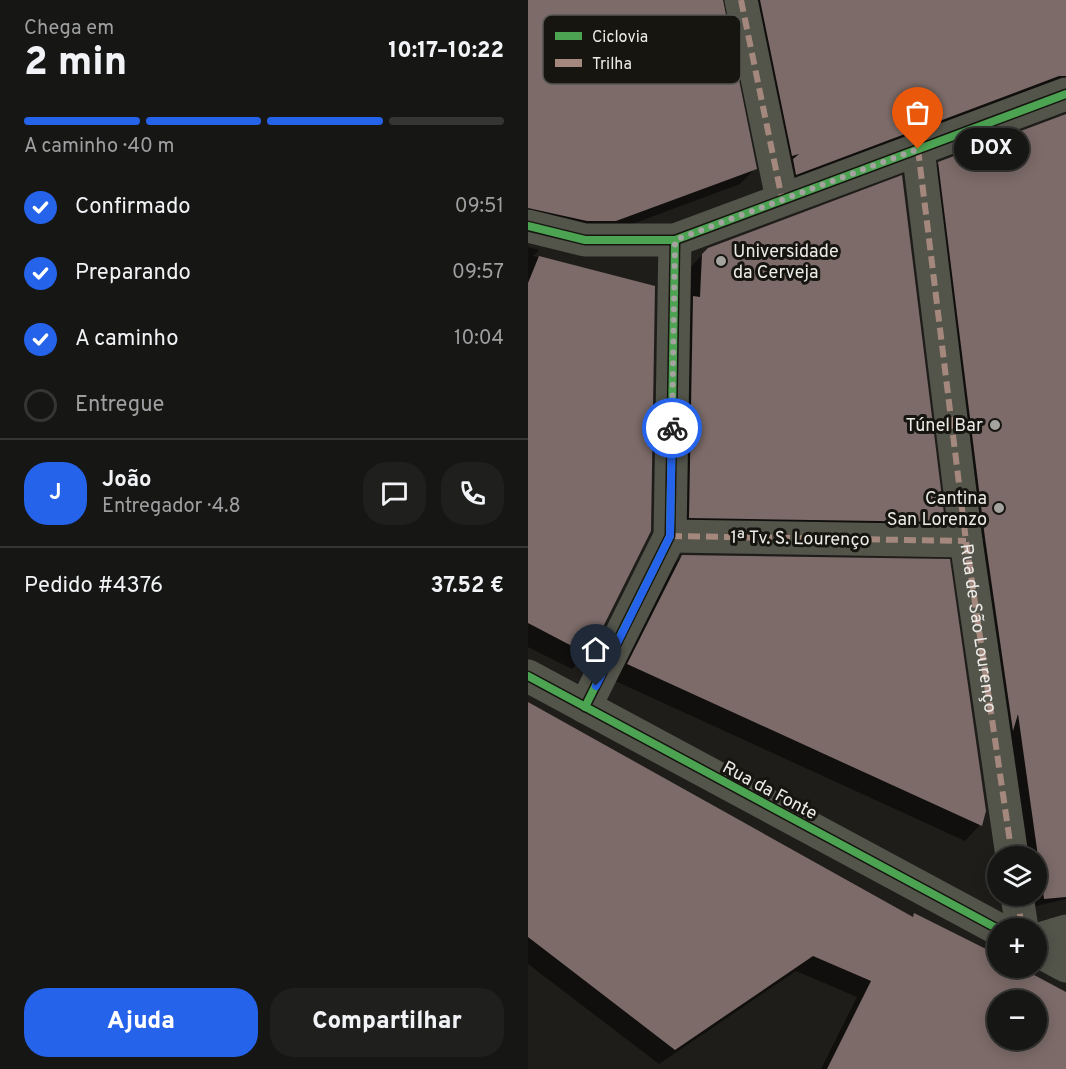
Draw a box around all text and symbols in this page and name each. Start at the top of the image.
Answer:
legend [543,15,741,84]
text: Chega em [24,16,114,42]
text: Ciclovia [592,28,648,48]
text: 10:17–10:22 [388,38,504,65]
text: 2 min [24,40,127,89]
text: Trilha [592,55,632,75]
pin [892,87,943,149]
icon: bag [901,96,934,129]
callout: DOX [954,128,1029,170]
text: A caminho · 40 m [24,134,174,160]
text: DOX [970,136,1013,162]
icon: check [24,191,57,224]
text: Confirmado [75,194,191,221]
text: 09:51 [455,194,504,220]
place label: Universidade da Cerveja [733,241,839,285]
marker: Universidade da Cerveja [714,254,728,268]
icon: check [24,257,57,290]
text: Preparando [75,260,191,287]
text: 09:57 [452,260,504,286]
icon: check [24,323,57,356]
text: A caminho [75,326,178,353]
text: 10:04 [454,326,504,352]
text: Entregue [75,392,164,419]
courier [642,398,702,458]
icon: bike [656,412,689,445]
place label: Túnel Bar [905,415,983,438]
marker: Túnel Bar [988,418,1002,432]
button: chat [363,462,426,525]
button: phone [441,462,504,525]
text: João [102,467,151,494]
text: J [49,480,62,507]
place label: Cantina San Lorenzo [887,488,987,532]
text: Entregador · 4.8 [102,494,241,520]
marker: Cantina San Lorenzo [992,501,1006,515]
street label: 1ª Tv. S. Lourenço [730,527,870,552]
street label: Rua de São Lourenço [954,542,1001,714]
text: Pedido #4376 [24,573,163,600]
text: 37.52 € [430,573,504,600]
pin [570,624,621,686]
icon: home [579,633,612,666]
street label: Rua da Fonte [718,757,821,826]
map controls [987,846,1047,1050]
button: layers [987,846,1047,906]
button: + [987,918,1047,978]
button: Ajuda [24,988,258,1057]
button: Compartilhar [270,988,504,1057]
button: − [987,990,1047,1050]

